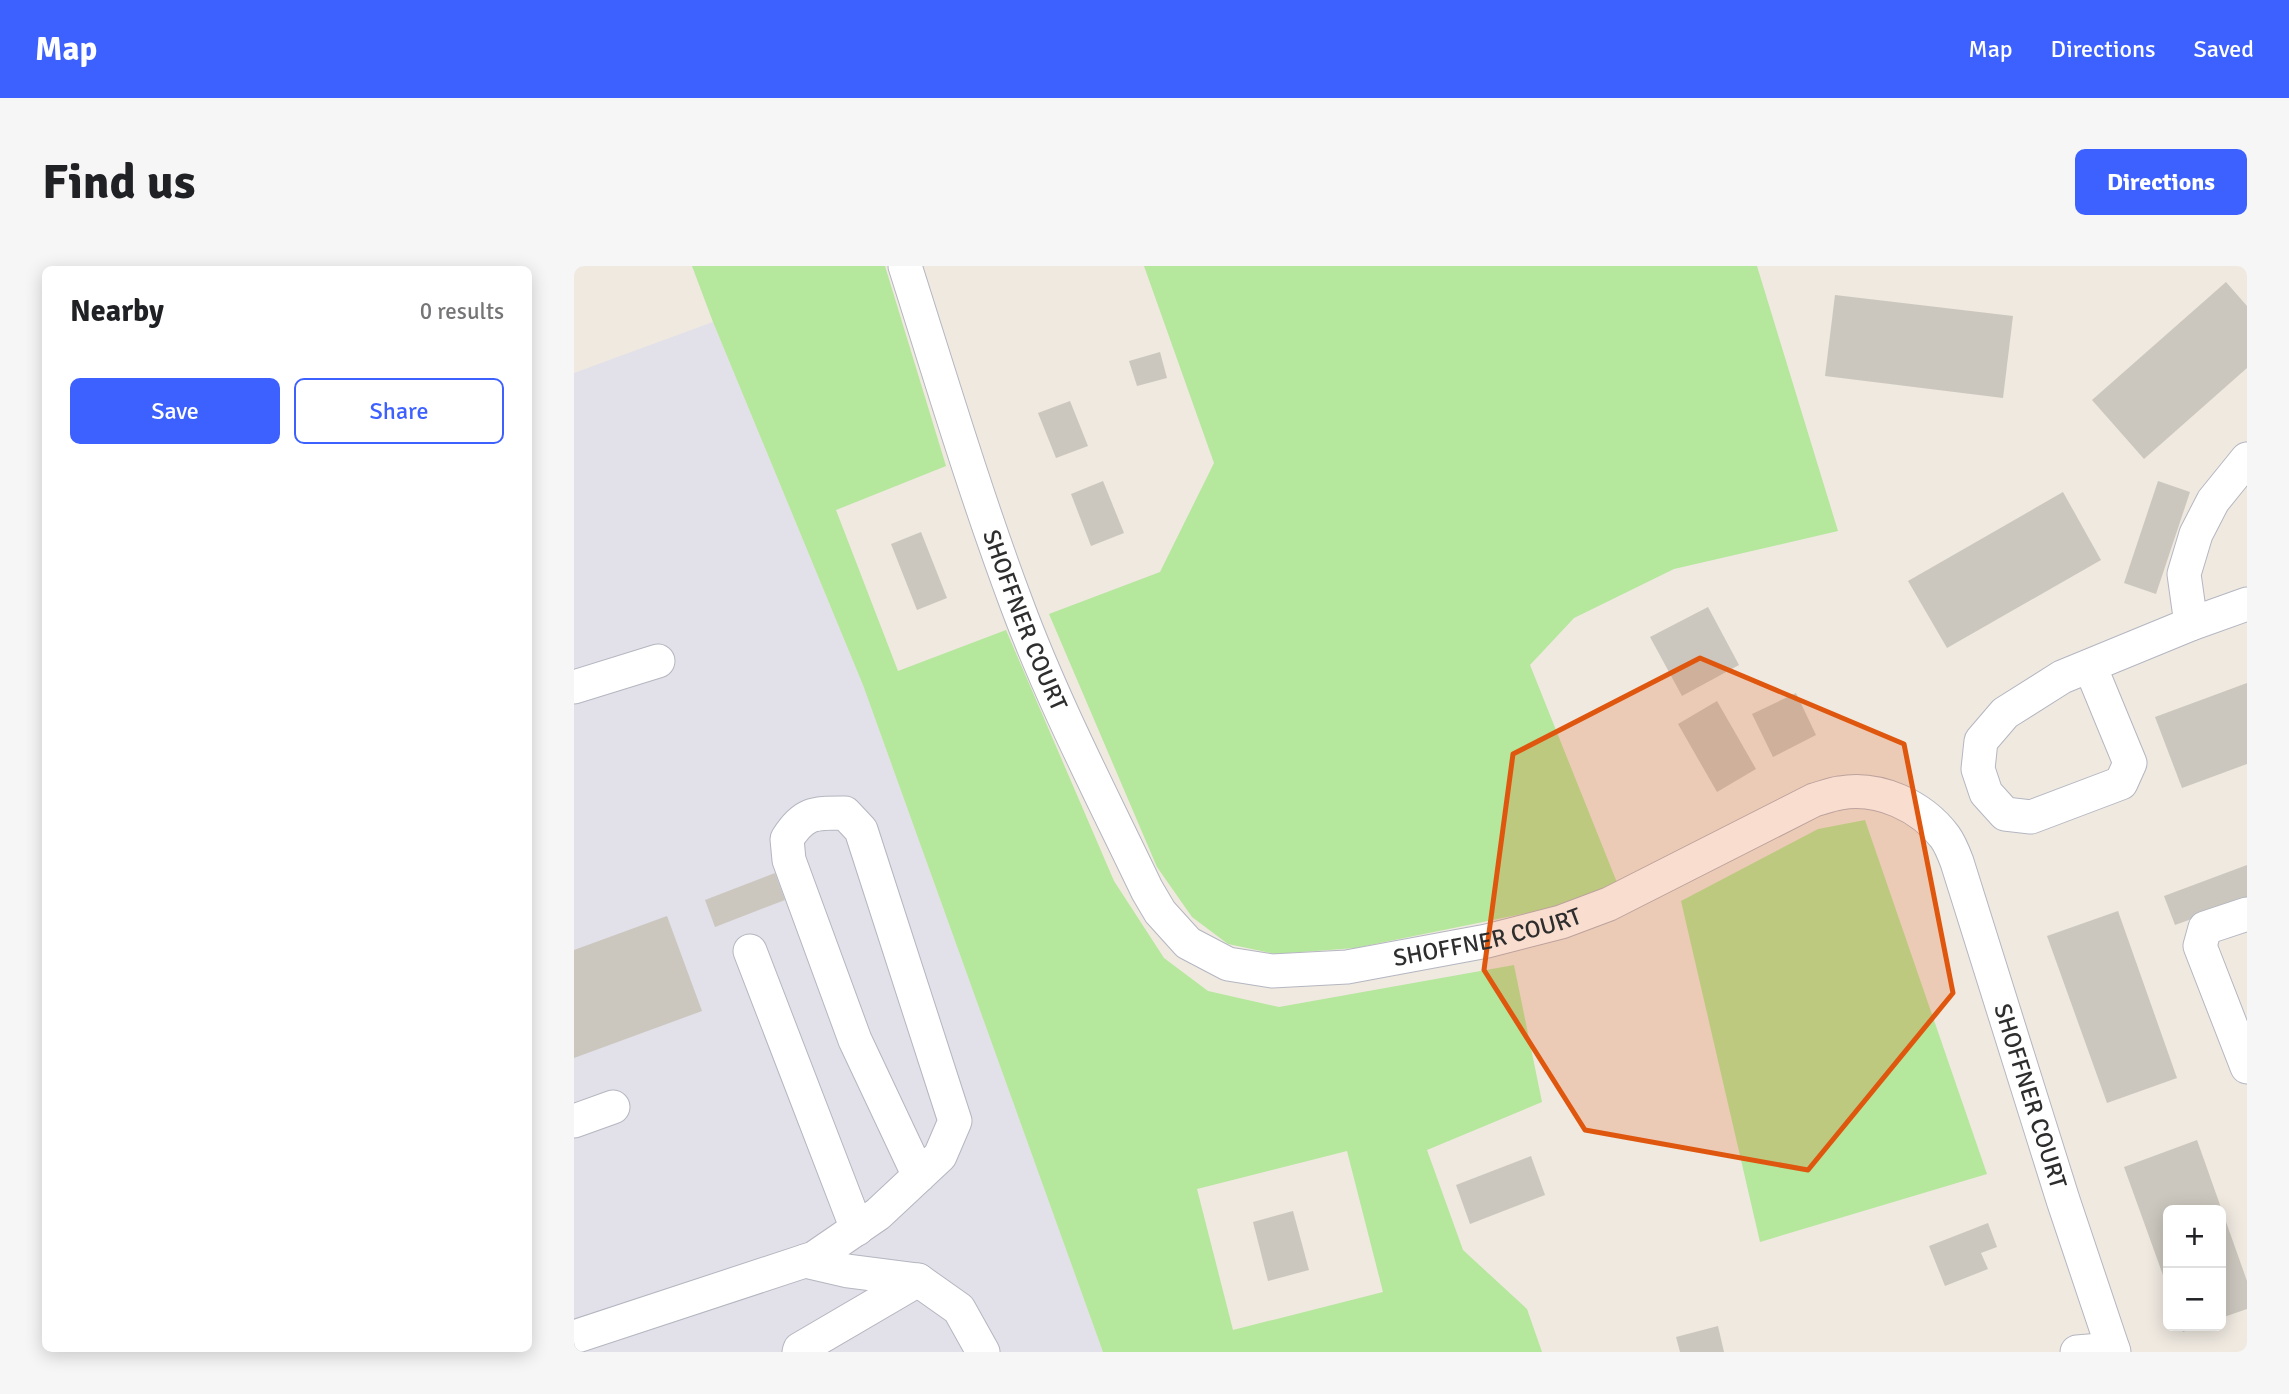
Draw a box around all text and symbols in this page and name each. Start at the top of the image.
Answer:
text: Map [35,29,97,70]
text: Map [1968,34,2013,64]
text: Directions [2051,34,2156,64]
text: Saved [2194,34,2254,64]
button: Directions [2075,149,2247,215]
text: Find us [42,152,195,212]
text: Nearby [70,293,164,330]
text: 0 results [420,297,504,326]
button: Save [70,378,280,444]
button: Share [294,378,504,444]
street label: SHOFFNER COURT [976,526,1074,716]
street label: SHOFFNER COURT [1391,901,1586,973]
street label: SHOFFNER COURT [1987,1000,2074,1192]
map controls [2163,1205,2226,1331]
button: + [2163,1205,2226,1268]
button: − [2163,1268,2226,1331]

